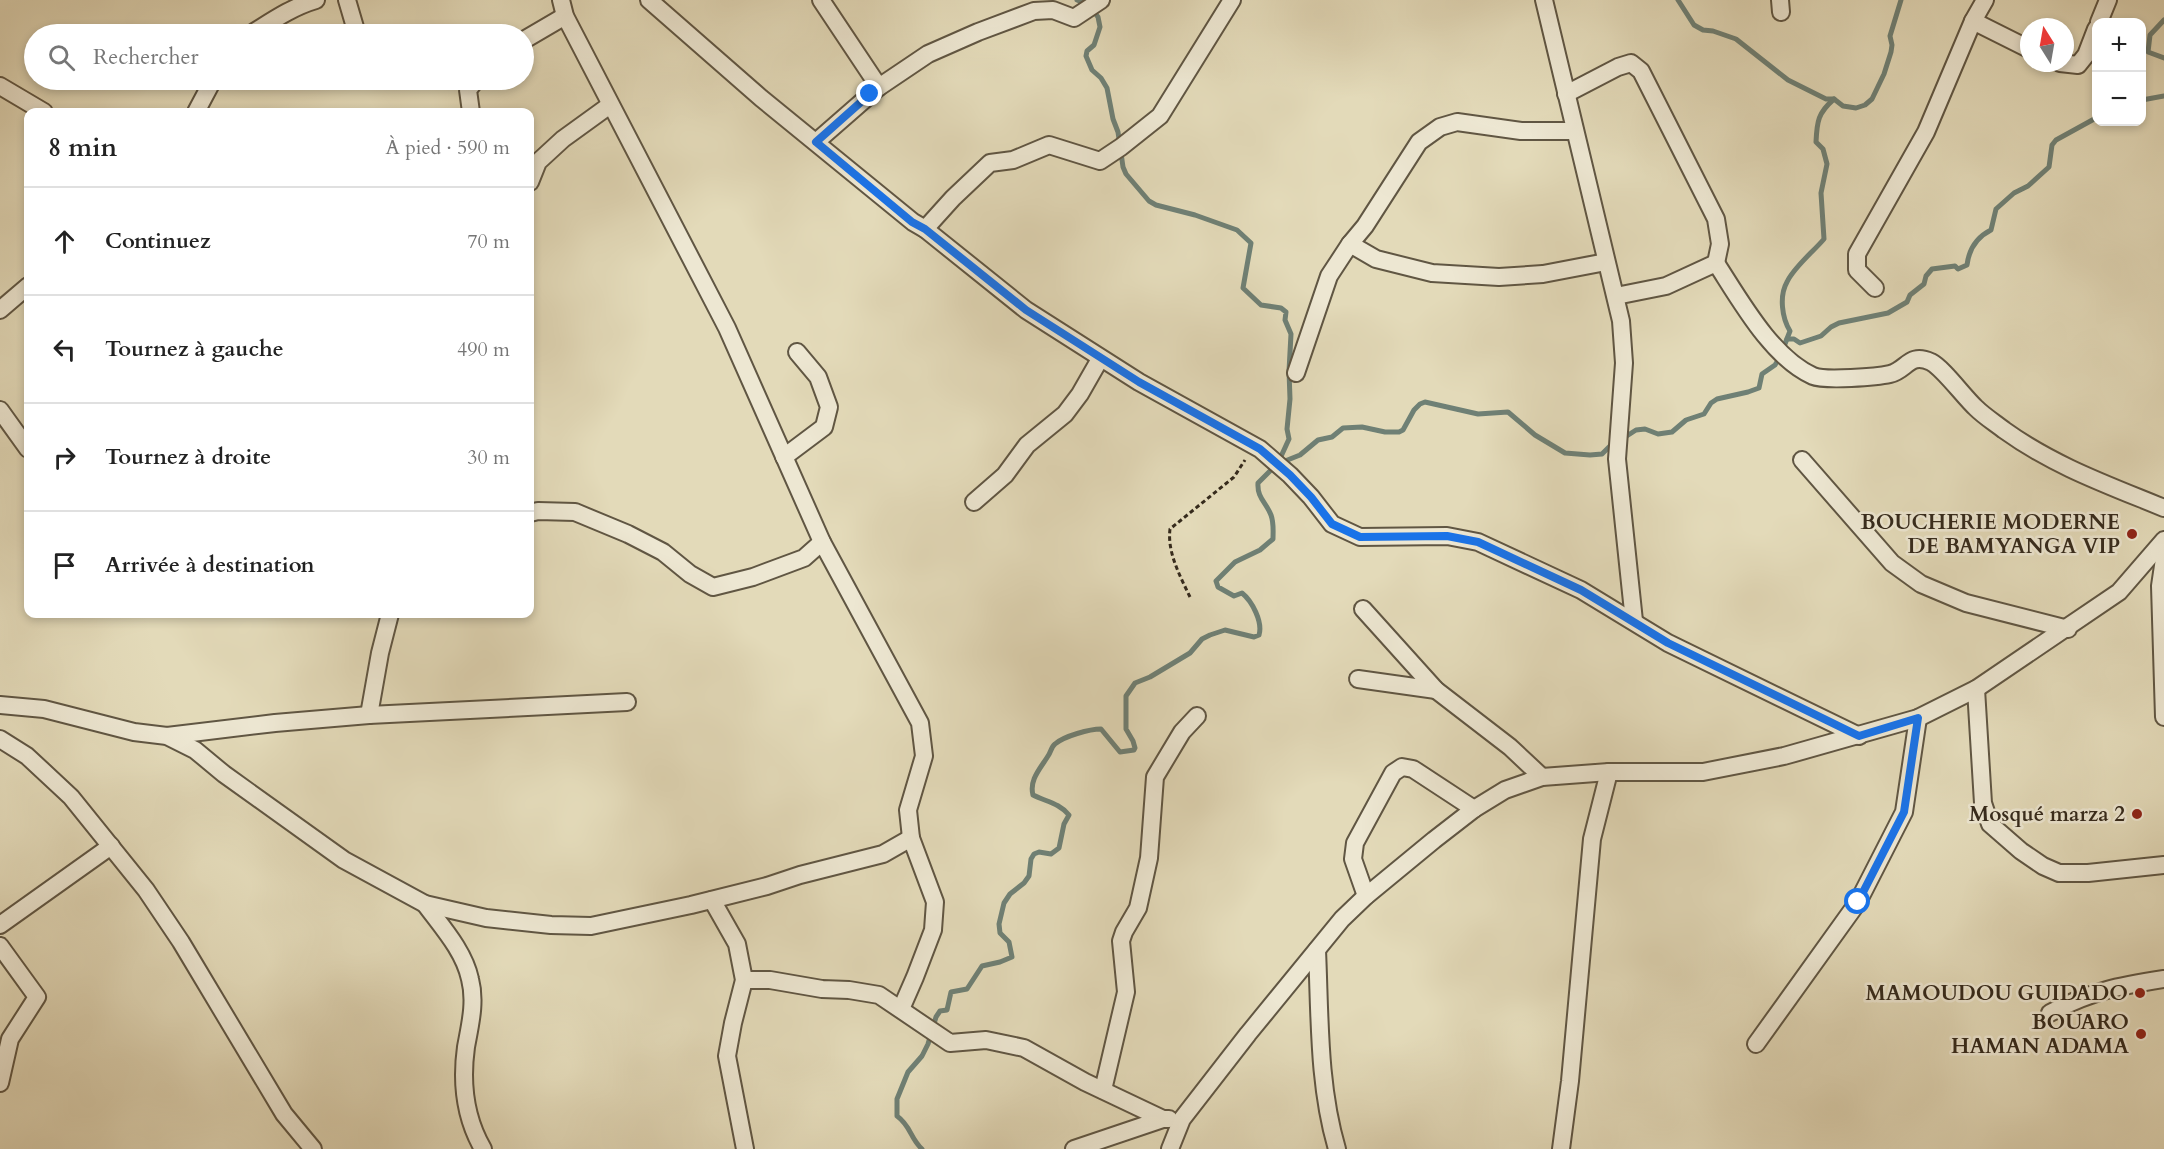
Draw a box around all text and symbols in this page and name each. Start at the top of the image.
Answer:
north arrow [2020,18,2074,72]
map controls [2092,18,2146,126]
button: + [2092,18,2146,72]
search box [24,24,534,90]
icon: search [45,41,78,74]
text: Rechercher [93,42,198,72]
button: − [2092,72,2146,126]
route end [856,80,882,106]
text: 8 min [48,130,117,165]
text: À pied · 590 m [386,134,510,161]
icon: ahead [48,225,81,258]
text: Continuez [105,226,211,256]
text: 70 m [467,228,510,255]
icon: left [48,333,81,366]
text: Tournez à gauche [105,334,284,364]
text: 490 m [457,336,510,363]
icon: right [48,441,81,474]
text: Tournez à droite [105,442,271,472]
text: 30 m [467,444,510,471]
place label: BOUCHERIE MODERNE DE BAMYANGA VIP [1860,508,2120,561]
marker: BOUCHERIE MODERNE DE BAMYANGA VIP [2125,527,2139,541]
icon: arrive [48,549,81,582]
text: Arrivée à destination [105,550,315,580]
place label: Mosqué marza 2 [1969,800,2125,829]
marker: Mosqué marza 2 [2130,807,2144,821]
route start [1844,888,1870,914]
place label: MAMOUDOU GUIDADO [1865,979,2128,1008]
marker: MAMOUDOU GUIDADO [2133,986,2147,1000]
place label: BOUARO HAMAN ADAMA [1951,1008,2129,1061]
marker: BOUARO HAMAN ADAMA [2134,1027,2148,1041]

